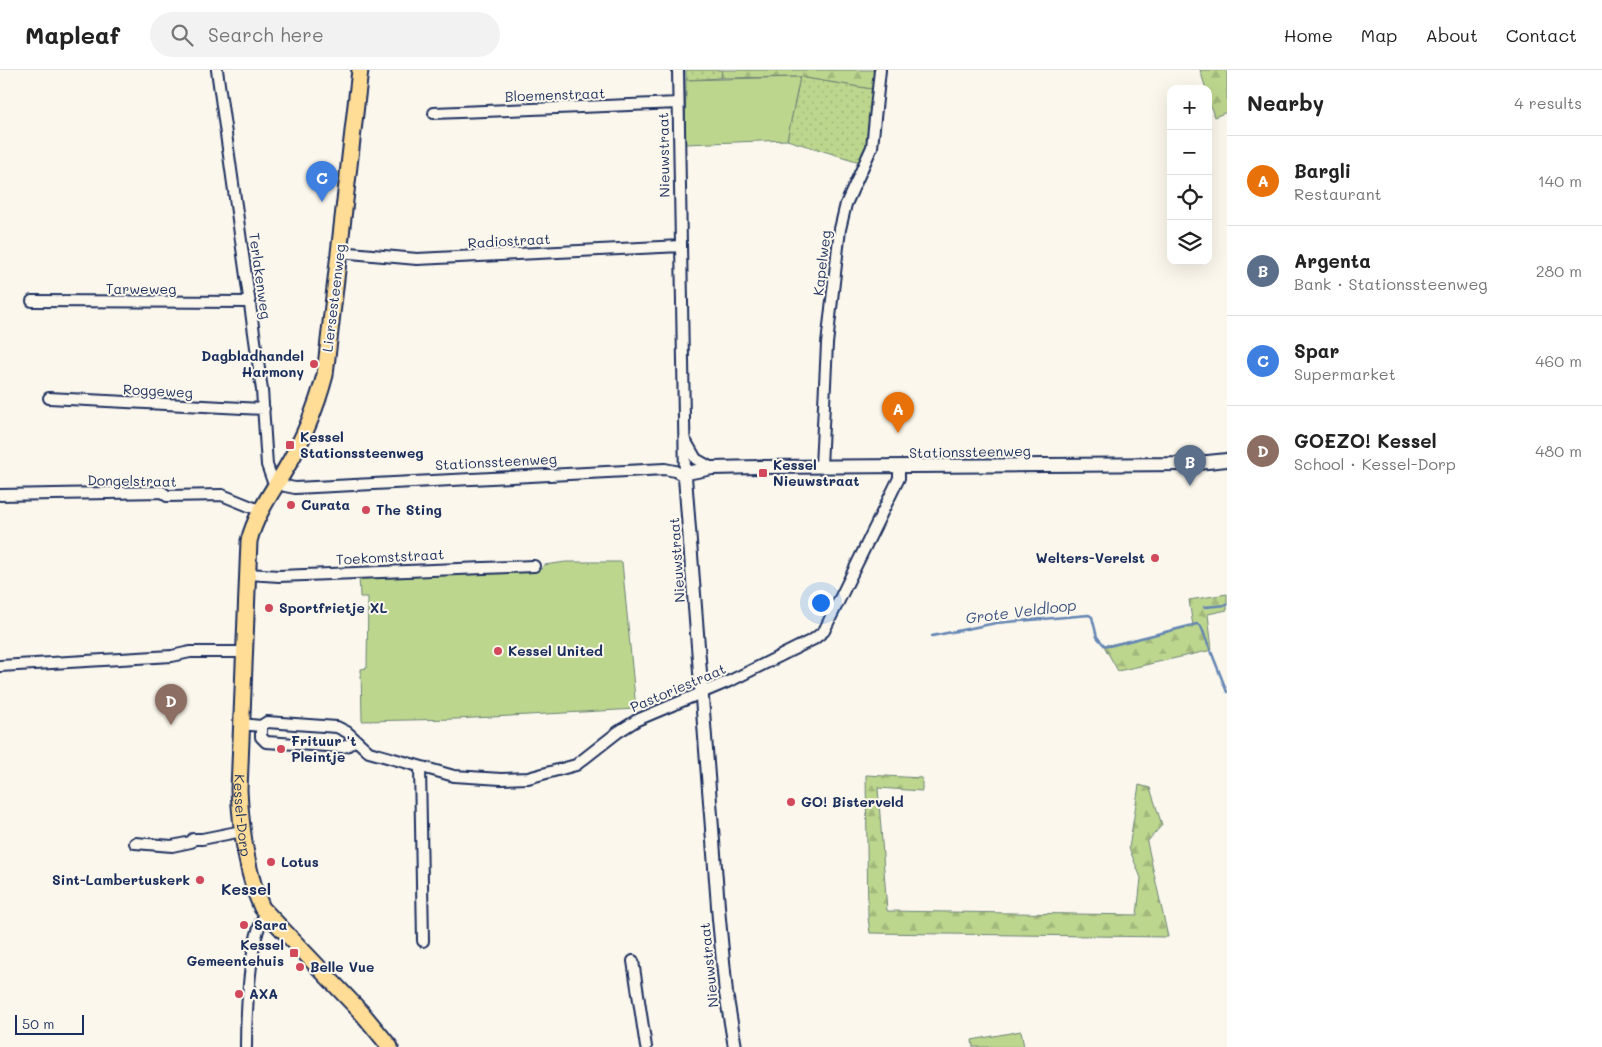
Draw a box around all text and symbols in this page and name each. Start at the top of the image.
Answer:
search box [150,12,500,57]
text: Mapleaf [25,19,120,50]
icon: search [168,21,196,49]
text: Search here [208,22,324,47]
text: Home [1284,23,1333,47]
text: Map [1361,23,1397,47]
text: About [1425,23,1478,47]
text: Contact [1506,23,1577,47]
street label: Bloemenstraat [505,83,605,106]
map controls [1167,85,1212,265]
button: + [1167,85,1212,130]
text: Nearby [1247,89,1324,116]
text: 4 results [1514,92,1582,113]
street label: Nieuwstraat [653,112,674,198]
button: − [1167,130,1212,175]
text: Bargli [1294,158,1351,183]
pin: C [306,161,338,202]
text: A [1257,170,1269,191]
text: 140 m [1538,170,1582,191]
button: locate [1167,175,1212,220]
text: Restaurant [1294,183,1382,204]
button: layers [1167,220,1212,265]
street label: Radiostraat [467,229,551,252]
street label: Kapelweg [808,229,835,297]
street label: Terlakenweg [245,231,276,320]
street label: Liersesteenweg [317,243,350,353]
text: Argenta [1294,248,1371,273]
text: B [1258,260,1268,281]
text: 280 m [1536,260,1582,281]
text: Bank · Stationssteenweg [1294,273,1488,294]
street label: Tarweweg [106,279,176,298]
text: Spar [1294,338,1339,363]
place label: Dagbladhandel Harmony [201,346,304,381]
text: C [1257,350,1269,371]
text: 460 m [1535,350,1582,371]
marker: Dagbladhandel Harmony [308,358,320,370]
text: Supermarket [1294,363,1396,384]
street label: Roggeweg [123,379,193,402]
pin: A [882,392,914,433]
place label: Kessel Stationssteenweg [300,427,424,462]
text: GOEZO! Kessel [1294,428,1437,453]
marker: Kessel Stationssteenweg [284,439,296,451]
text: D [1257,440,1269,461]
text: 480 m [1535,440,1582,461]
street label: Stationssteenweg [909,441,1031,462]
pin: B [1174,445,1206,486]
street label: Stationssteenweg [435,449,557,474]
text: School · Kessel-Dorp [1294,453,1456,474]
place label: Kessel Nieuwstraat [773,455,859,490]
marker: Kessel Nieuwstraat [757,467,769,479]
street label: Dongelstraat [87,470,177,491]
place label: Curata [301,495,351,514]
marker: Curata [285,499,297,511]
place label: The Sting [376,500,442,519]
marker: The Sting [360,504,372,516]
street label: Nieuwstraat [664,517,689,603]
street label: Toekomststraat [335,544,445,569]
place label: Welters-Verelst [1036,548,1145,567]
marker: Welters-Verelst [1149,552,1161,564]
your location [808,590,834,616]
water label: Grote Veldloop [964,594,1077,628]
place label: Sportfrietje XL [279,598,388,617]
marker: Sportfrietje XL [263,602,275,614]
place label: Kessel United [508,641,603,660]
marker: Kessel United [492,645,504,657]
street label: Pastoriestraat [627,659,729,716]
pin: D [155,684,187,725]
place label: Frituur 't Pleintje [291,731,357,766]
marker: Frituur 't Pleintje [275,743,287,755]
street label: Kessel-Dorp [230,774,256,858]
place label: GO! Bisterveld [801,792,904,811]
marker: GO! Bisterveld [785,796,797,808]
place label: Lotus [281,852,319,871]
marker: Lotus [265,856,277,868]
place label: Sint-Lambertuskerk [52,870,190,889]
marker: Sint-Lambertuskerk [194,874,206,886]
district label: Kessel [221,878,271,899]
place label: Sara [254,915,288,934]
marker: Sara [238,919,250,931]
street label: Nieuwstraat [695,922,722,1009]
place label: Kessel Gemeentehuis [187,935,284,970]
marker: Kessel Gemeentehuis [288,947,300,959]
place label: Belle Vue [310,957,374,976]
marker: Belle Vue [294,961,306,973]
place label: AXA [249,984,278,1003]
marker: AXA [233,988,245,1000]
scale bar [15,1012,84,1035]
text: 50 m [22,1014,54,1033]

